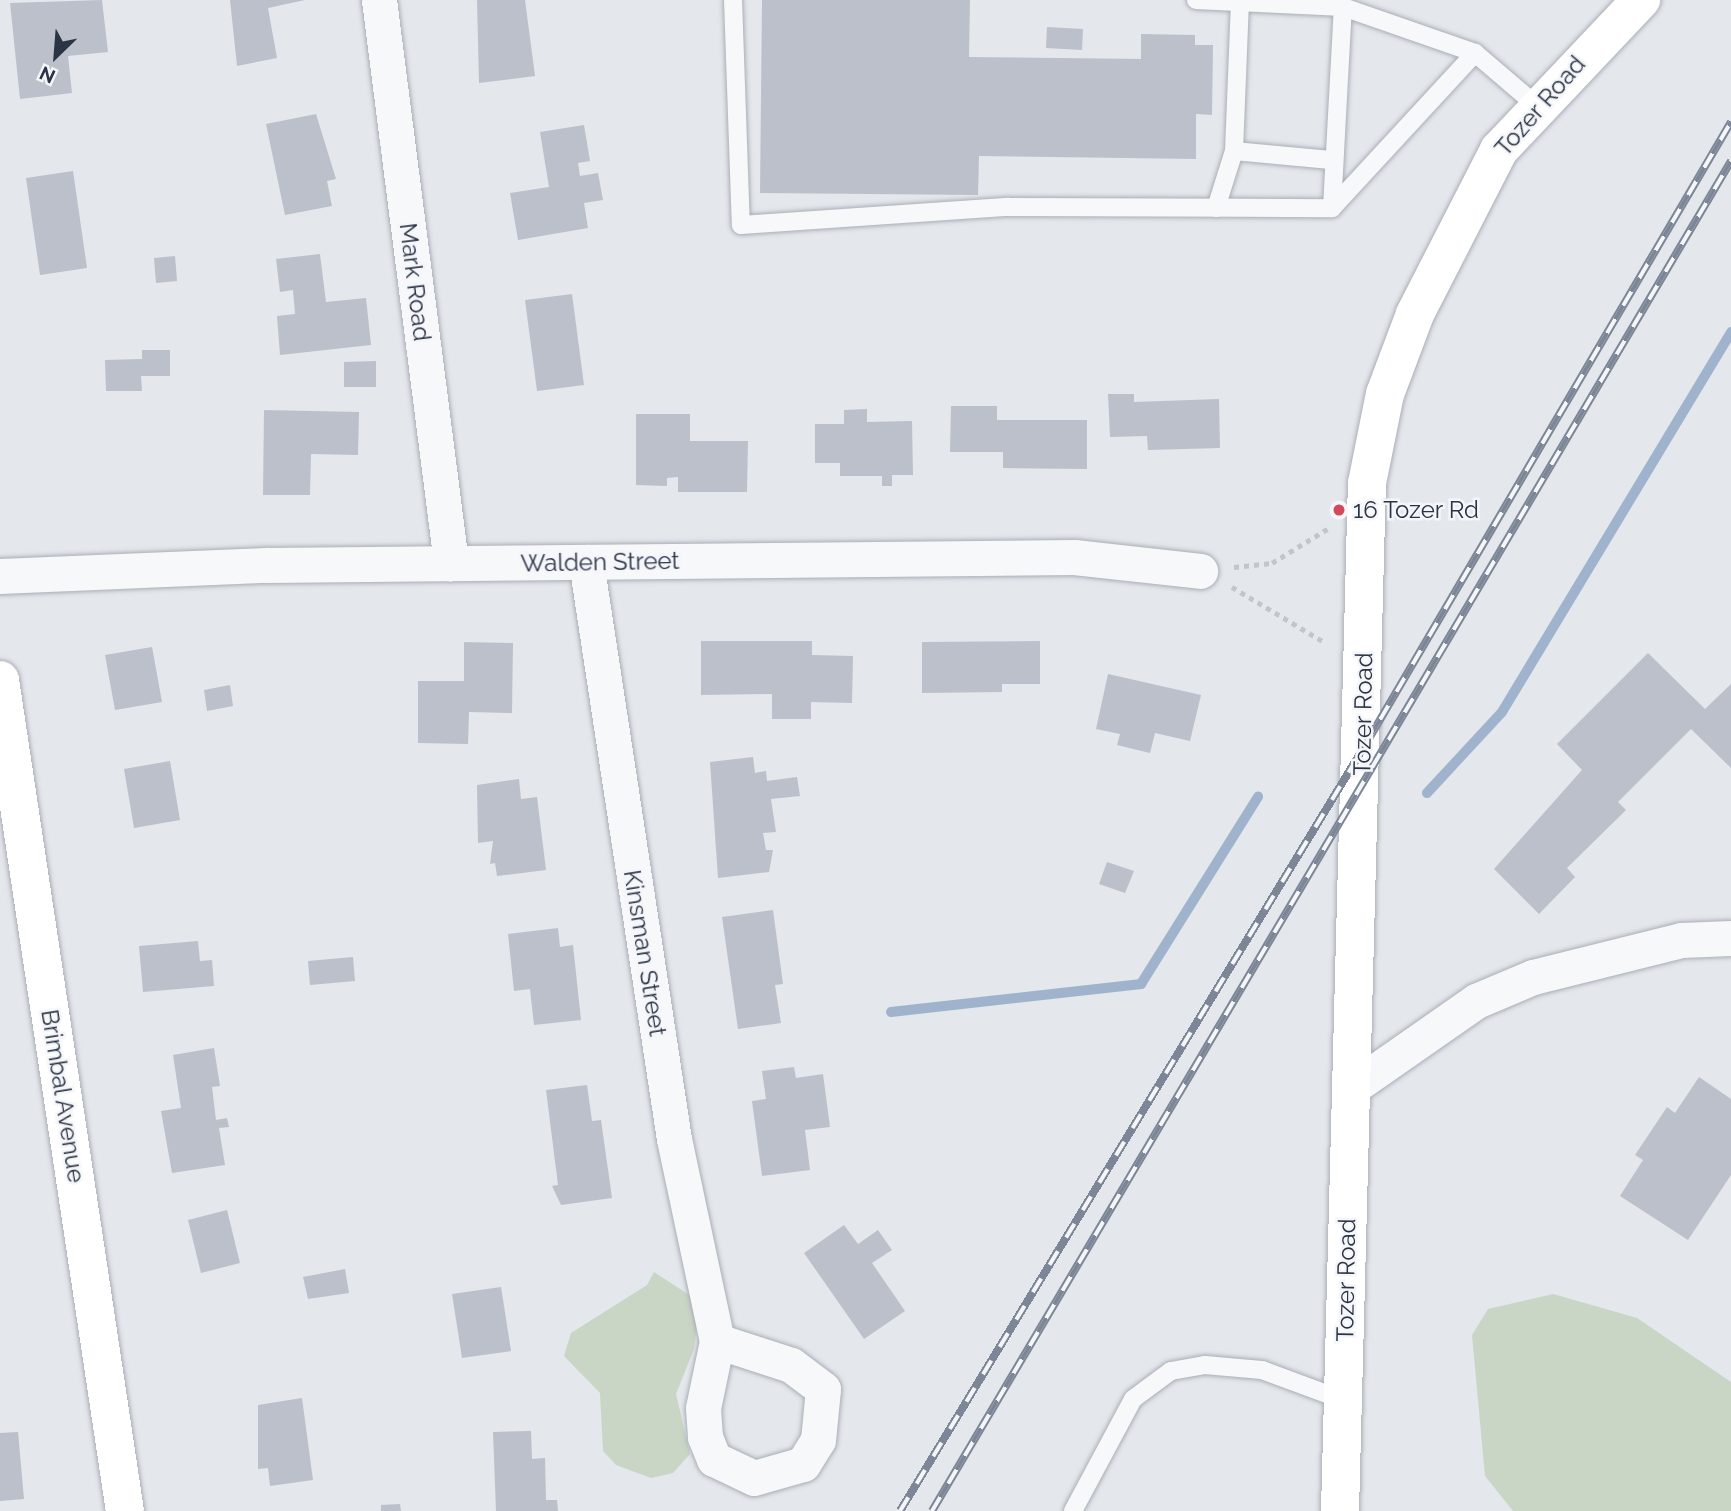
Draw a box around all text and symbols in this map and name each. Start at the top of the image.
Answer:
north arrow [21,21,91,91]
street label: Tozer Road [1489,50,1591,162]
text: N [36,62,58,88]
street label: Mark Road [393,221,437,343]
place label: 16 Tozer Rd [1353,496,1480,524]
marker: 16 Tozer Rd [1331,502,1347,518]
street label: Walden Street [520,546,680,578]
street label: Tozer Road [1348,652,1378,776]
street label: Kinsman Street [618,868,672,1038]
street label: Brimbal Avenue [35,1007,91,1185]
street label: Tozer Road [1331,1218,1361,1342]

